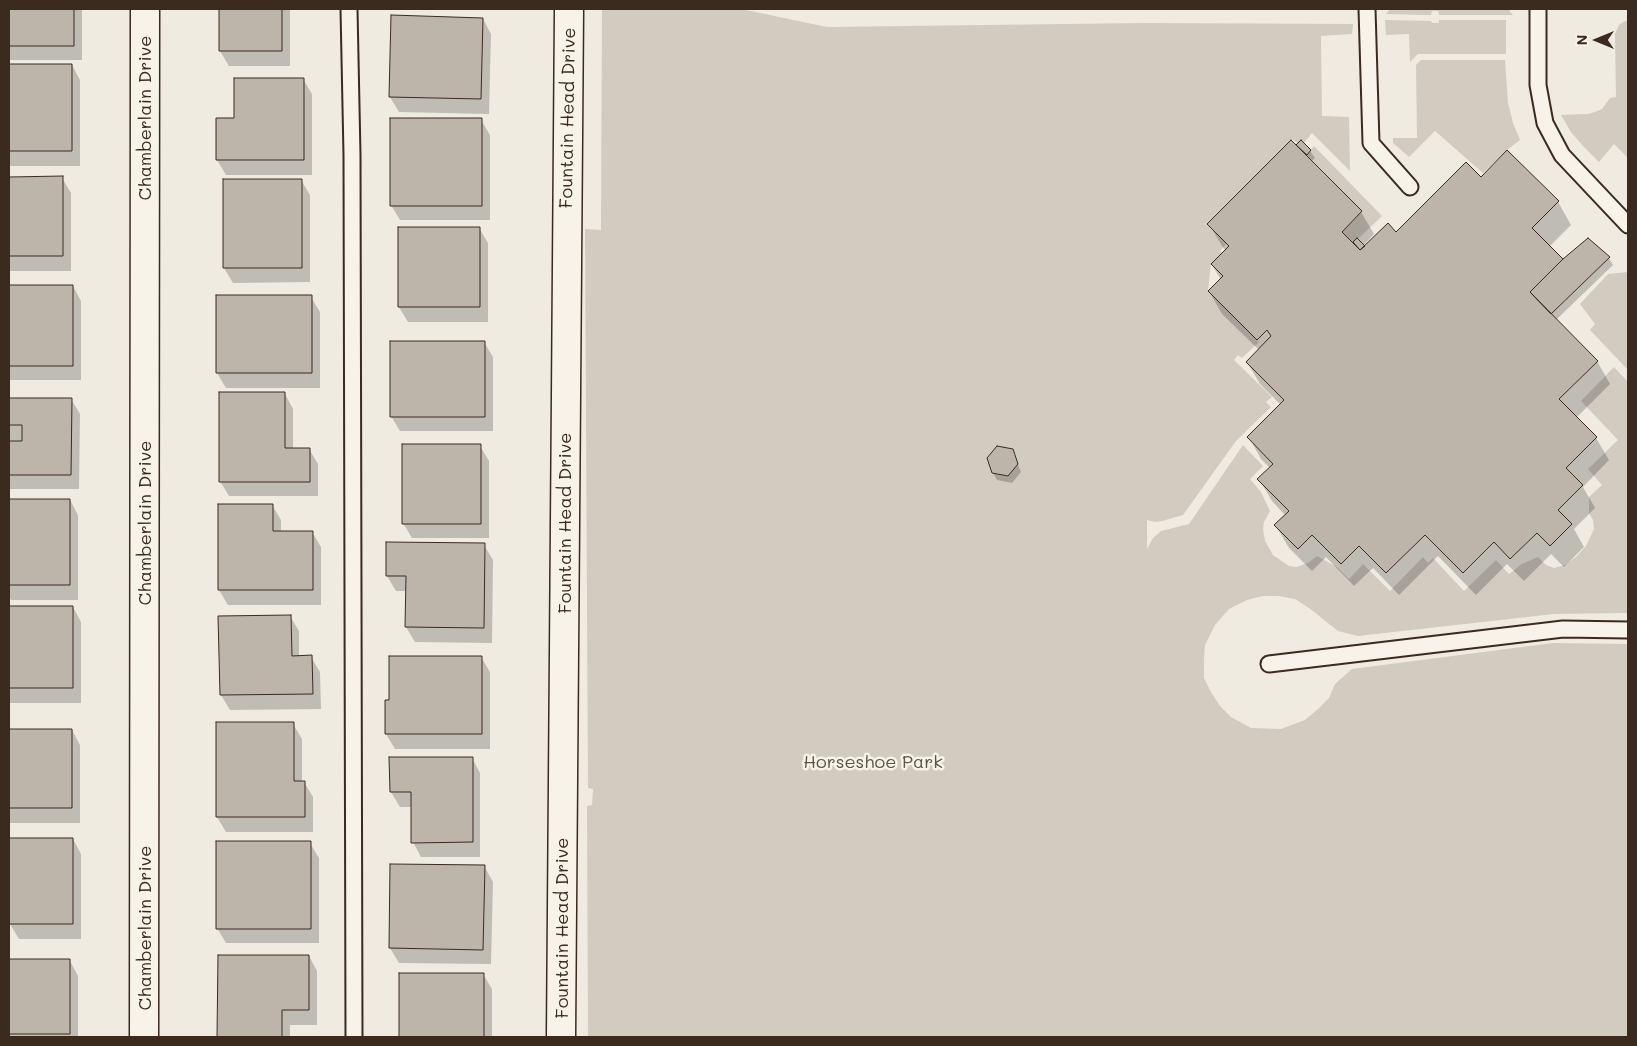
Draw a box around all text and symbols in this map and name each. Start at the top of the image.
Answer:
north arrow [1572,15,1622,65]
street label: Fountain Head Drive [556,27,580,209]
text: N [1572,35,1591,45]
street label: Chamberlain Drive [134,36,156,200]
street label: Fountain Head Drive [554,433,576,613]
street label: Chamberlain Drive [134,441,156,605]
park label: Horseshoe Park [803,751,943,773]
street label: Fountain Head Drive [551,838,573,1018]
street label: Chamberlain Drive [134,846,156,1010]

